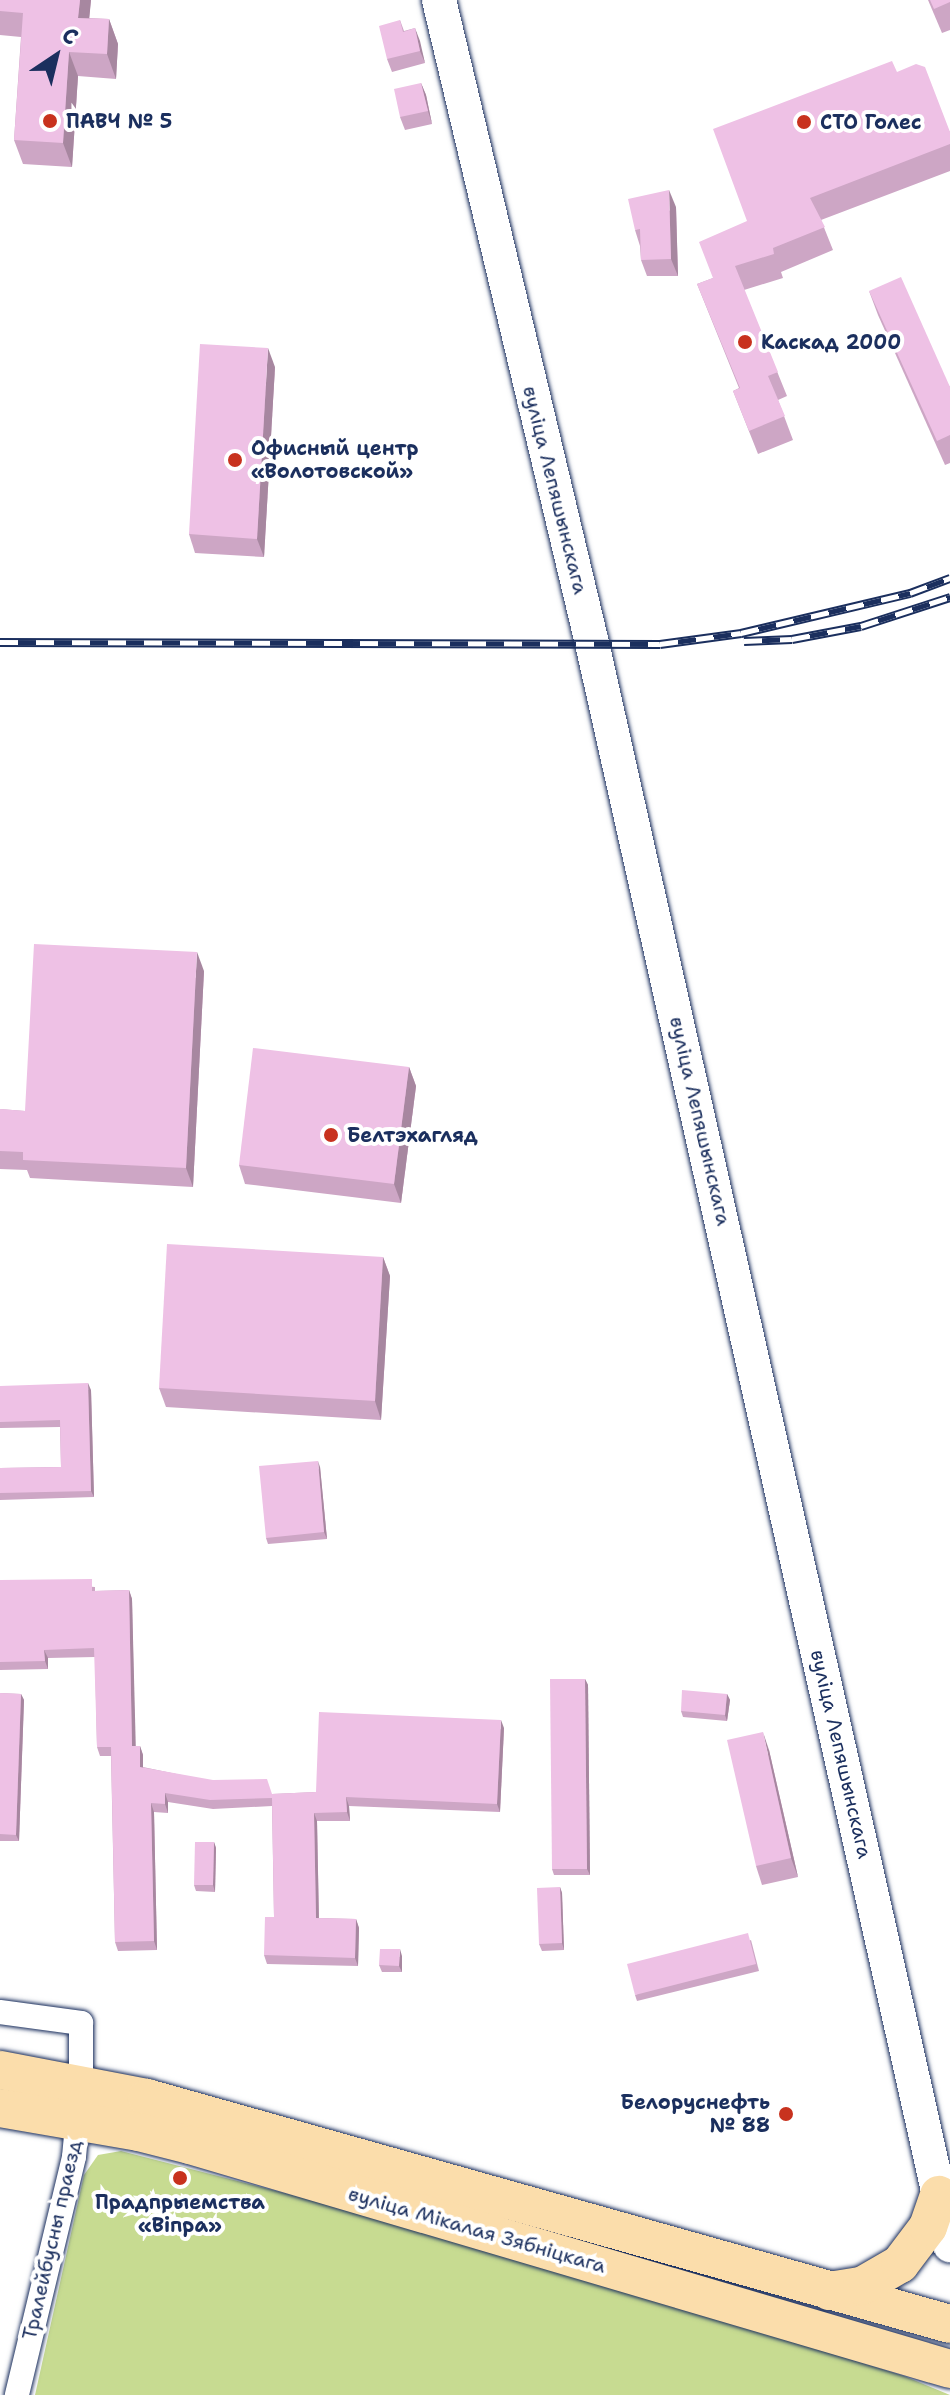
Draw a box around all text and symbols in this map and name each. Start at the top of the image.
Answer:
north arrow [16,16,96,96]
text: С [56,20,84,52]
place label: ПАВЧ № 5 [66,109,172,133]
place label: СТО Голес [820,110,922,134]
marker: ПАВЧ № 5 [41,112,59,130]
marker: СТО Голес [795,113,813,131]
place label: Каскад 2000 [761,330,901,354]
marker: Каскад 2000 [736,333,754,351]
street label: вуліца Лепяшынскага [518,383,592,597]
place label: Офисный центр «Волотовской» [251,436,418,483]
marker: Офисный центр «Волотовской» [226,451,244,469]
street label: вуліца Лепяшынскага [664,1014,736,1228]
place label: Белтэхагляд [347,1123,478,1147]
marker: Белтэхагляд [322,1126,340,1144]
street label: вуліца Лепяшынскага [805,1647,877,1861]
place label: Белоруснефть № 88 [621,2090,770,2137]
marker: Белоруснефть № 88 [777,2105,795,2123]
street label: Тралейбусны праезд [17,2138,87,2342]
marker: Прадпрыемства «Віпра» [171,2169,189,2187]
street label: вуліца Мікалая Зябніцкага [346,2182,608,2278]
place label: Прадпрыемства «Віпра» [95,2190,265,2237]

